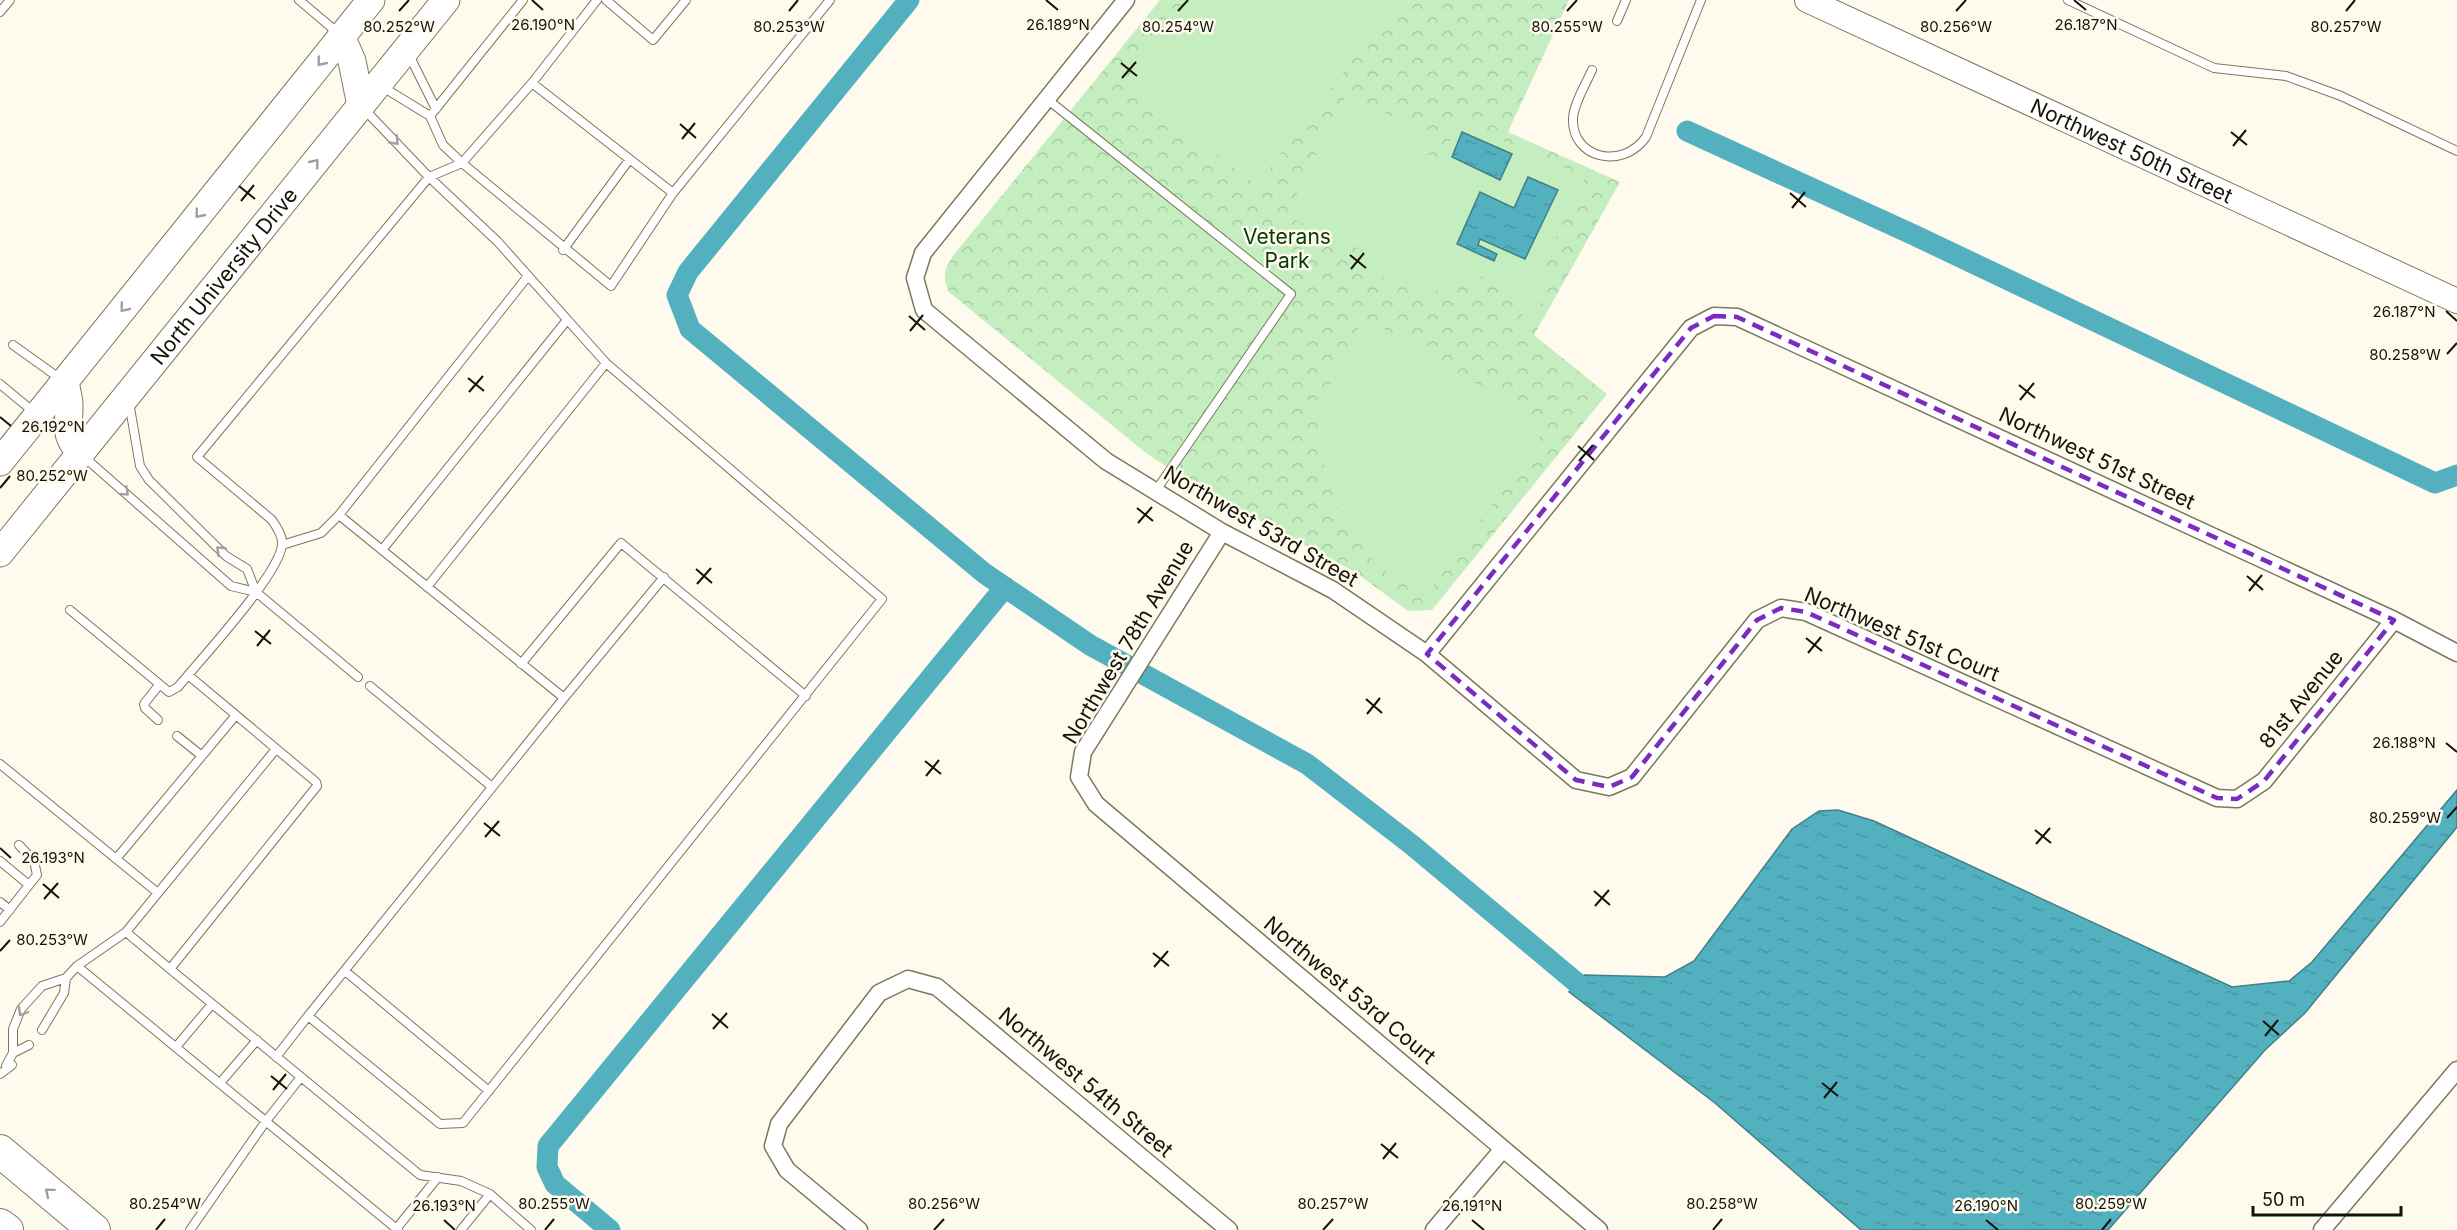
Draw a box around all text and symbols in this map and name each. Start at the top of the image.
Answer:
text: 26.190°N [511,15,575,34]
text: 26.189°N [1026,15,1090,34]
text: 26.187°N [2055,15,2117,34]
text: 80.252°W [363,17,435,36]
text: 80.253°W [753,17,825,36]
text: 80.254°W [1142,17,1214,36]
text: 80.255°W [1531,17,1603,36]
text: 80.256°W [1920,17,1992,36]
text: 80.257°W [2310,17,2382,36]
one-way arrow [317,55,328,66]
street label: Northwest 50th Street [2027,93,2237,208]
one-way arrow [388,135,399,145]
one-way arrow [307,158,318,169]
street label: North University Drive [145,182,302,369]
one-way arrow [195,207,206,218]
park label: Veterans Park [1243,224,1331,273]
one-way arrow [120,301,131,312]
text: 26.187°N [2373,302,2435,321]
text: 80.258°W [2369,345,2441,364]
street label: Northwest 51st Street [1995,402,2199,514]
text: 26.192°N [21,417,85,436]
street label: Northwest 53rd Street [1159,460,1363,592]
text: 80.252°W [16,466,88,485]
one-way arrow [118,485,129,496]
street label: Northwest 78th Avenue [1057,536,1199,748]
one-way arrow [216,546,227,557]
street label: Northwest 51st Court [1801,582,2003,686]
street label: 81st Avenue [2254,645,2348,753]
text: 26.188°N [2372,733,2436,752]
text: 80.259°W [2369,808,2441,827]
text: 26.193°N [21,848,85,867]
street label: Northwest 53rd Court [1259,911,1441,1069]
text: 80.253°W [16,930,88,949]
street label: Northwest 54th Street [994,1002,1178,1162]
one-way arrow [18,1006,29,1016]
scale bar [2253,1179,2402,1217]
one-way arrow [45,1188,56,1199]
text: 50 m [2262,1189,2305,1210]
text: 80.254°W [129,1194,201,1213]
text: 80.255°W [518,1194,590,1213]
text: 80.256°W [908,1194,980,1213]
text: 80.257°W [1297,1194,1369,1213]
text: 80.258°W [1686,1194,1758,1213]
text: 80.259°W [2075,1194,2147,1213]
text: 26.193°N [412,1196,476,1215]
text: 26.191°N [1442,1196,1502,1215]
text: 26.190°N [1954,1196,2018,1215]

